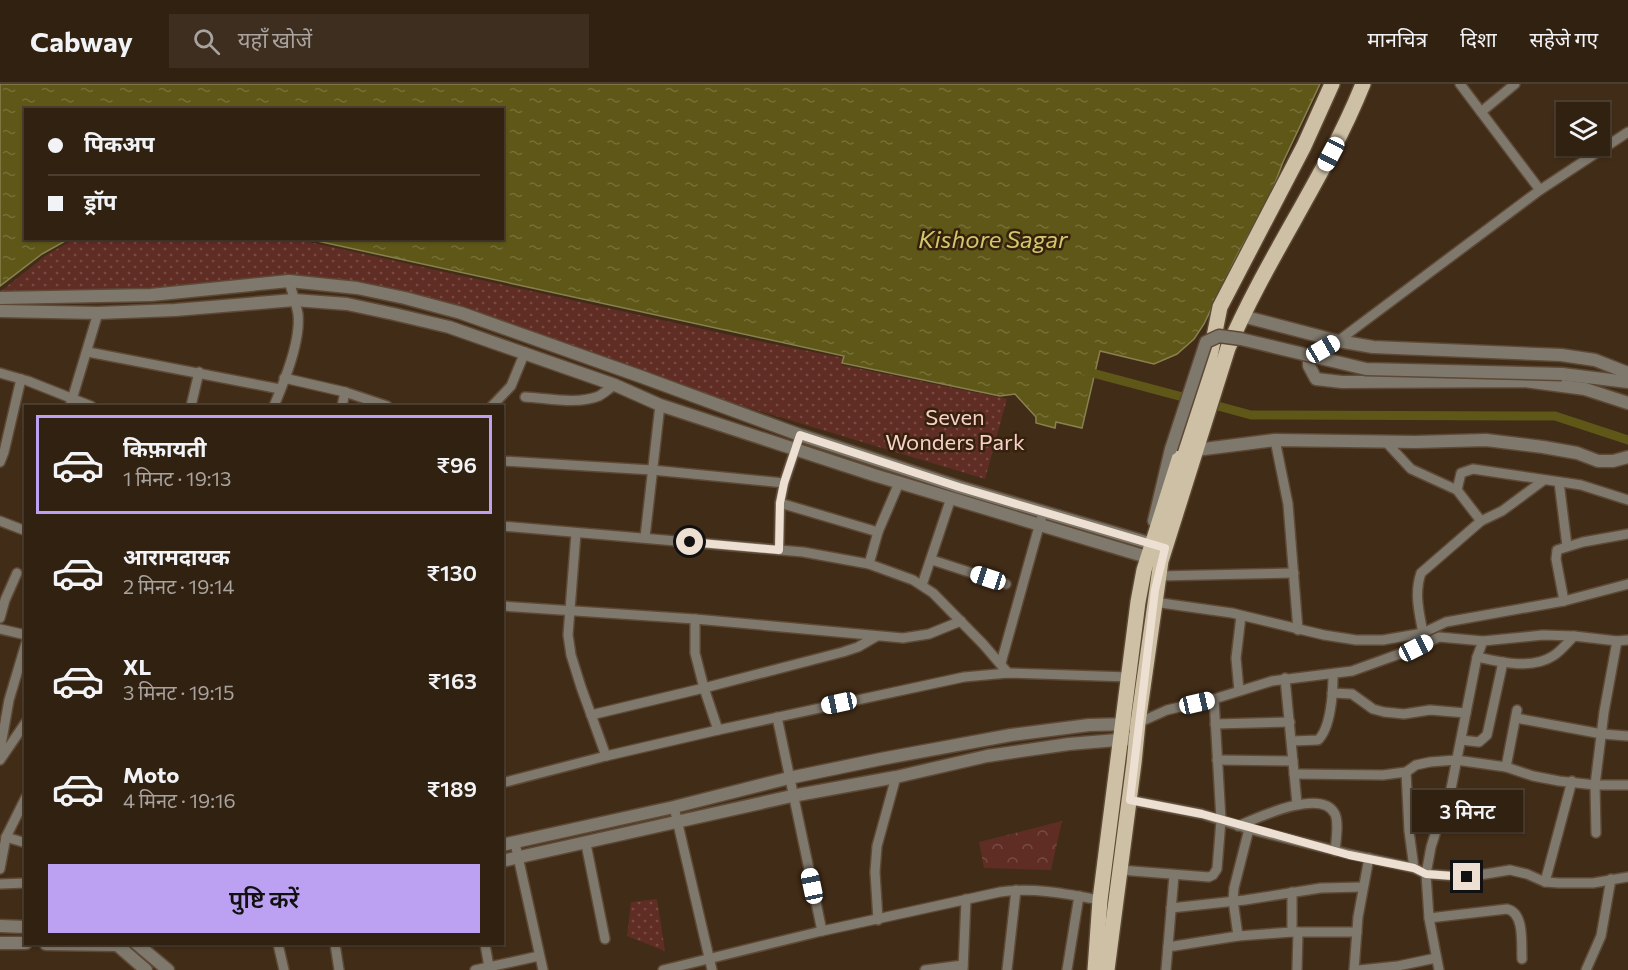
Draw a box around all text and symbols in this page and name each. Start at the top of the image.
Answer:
search box [169,14,589,68]
text: Cabway [30,24,133,58]
icon: search [190,25,223,58]
text: यहाँ खोजें [238,26,312,53]
text: मानचित्र [1367,26,1427,51]
text: दिशा [1460,26,1497,51]
text: सहेजे गए [1530,26,1598,51]
map controls [1556,102,1610,156]
button: layers [1556,102,1610,156]
text: पिकअप [84,130,155,157]
car [1315,134,1347,174]
text: ड्रॉप [84,188,117,215]
water label: Kishore Sagar [918,224,1069,253]
car [1303,332,1343,366]
park label: Seven Wonders Park [885,403,1025,455]
text: किफ़ायती [123,435,207,462]
icon: car [51,438,105,492]
text: ₹96 [437,451,477,478]
text: 1 मिनट · 19:13 [123,466,231,490]
route start [676,528,703,555]
text: आरामदायक [123,543,230,570]
icon: car [51,546,105,600]
text: ₹130 [427,559,477,586]
car [968,564,1008,592]
text: 2 मिनट · 19:14 [123,574,235,598]
car [1396,632,1436,664]
text: XL [123,653,151,680]
icon: car [51,654,105,708]
text: ₹163 [428,667,477,694]
text: 3 मिनट · 19:15 [123,680,234,704]
car [820,690,858,716]
car [1177,690,1217,716]
text: Moto [123,761,179,788]
icon: car [51,762,105,816]
text: ₹189 [427,775,477,802]
text: 4 मिनट · 19:16 [123,788,236,812]
callout: 3 मिनट [1412,790,1522,832]
text: 3 मिनट [1440,799,1496,823]
route end [1453,863,1480,890]
button: पुष्टि करें [48,864,480,933]
car [799,867,825,905]

